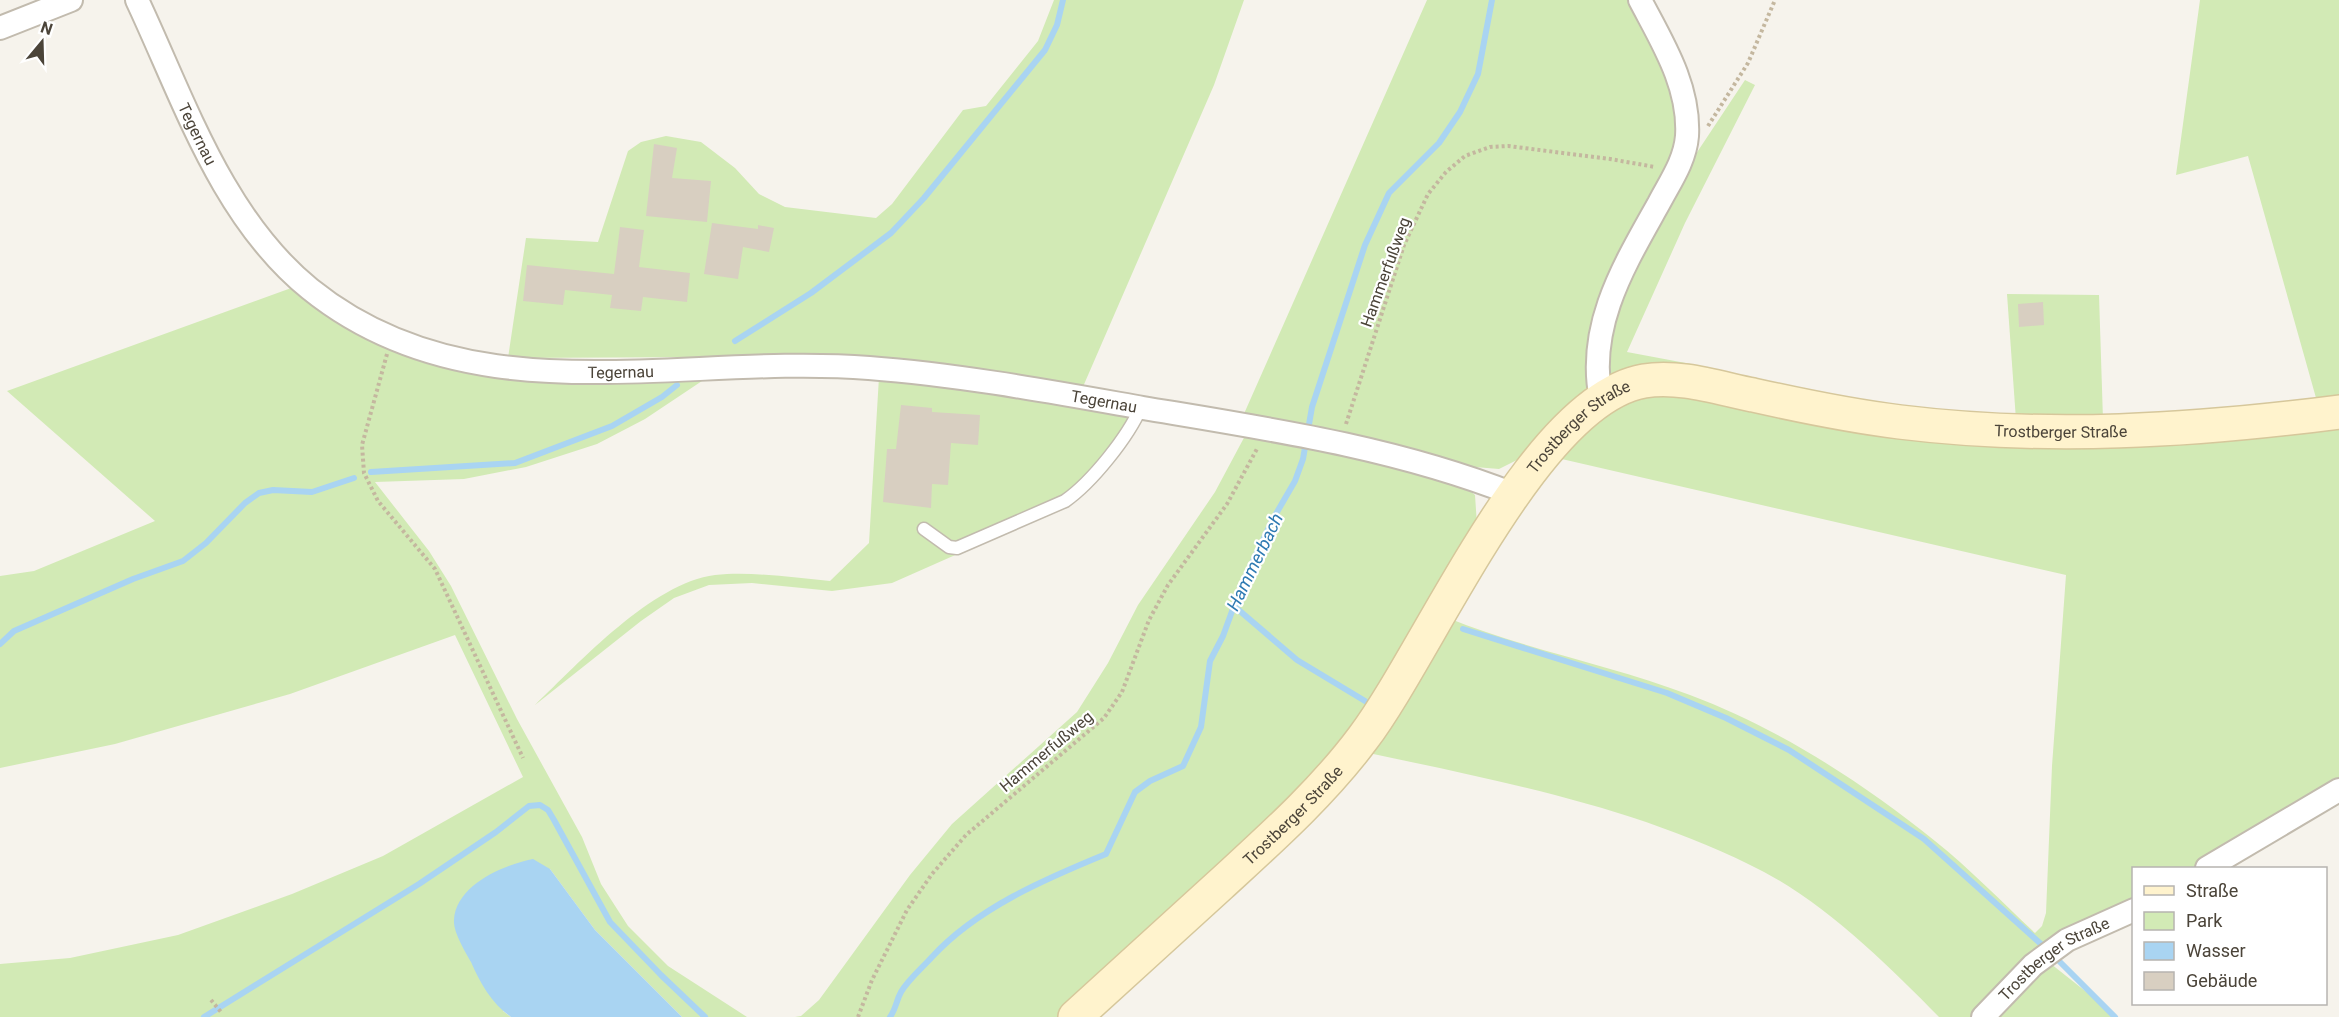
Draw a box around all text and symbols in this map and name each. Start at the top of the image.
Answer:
north arrow [12,12,72,72]
text: N [38,17,55,39]
street label: Tegernau [174,100,220,168]
street label: Hammerfußweg [1357,215,1414,330]
street label: Tegernau [587,362,654,382]
street label: Trostberger Straße [1523,376,1633,477]
street label: Tegernau [1070,387,1138,417]
street label: Trostberger Straße [1994,421,2128,442]
water label: Hammerbach [1222,510,1287,614]
street label: Hammerfußweg [996,707,1097,796]
street label: Trostberger Straße [1239,762,1347,869]
legend [2132,867,2327,1005]
text: Straße [2186,880,2238,901]
text: Park [2186,910,2223,931]
street label: Trostberger Straße [1995,913,2112,1005]
text: Wasser [2186,940,2246,961]
text: Gebäude [2186,970,2257,991]

